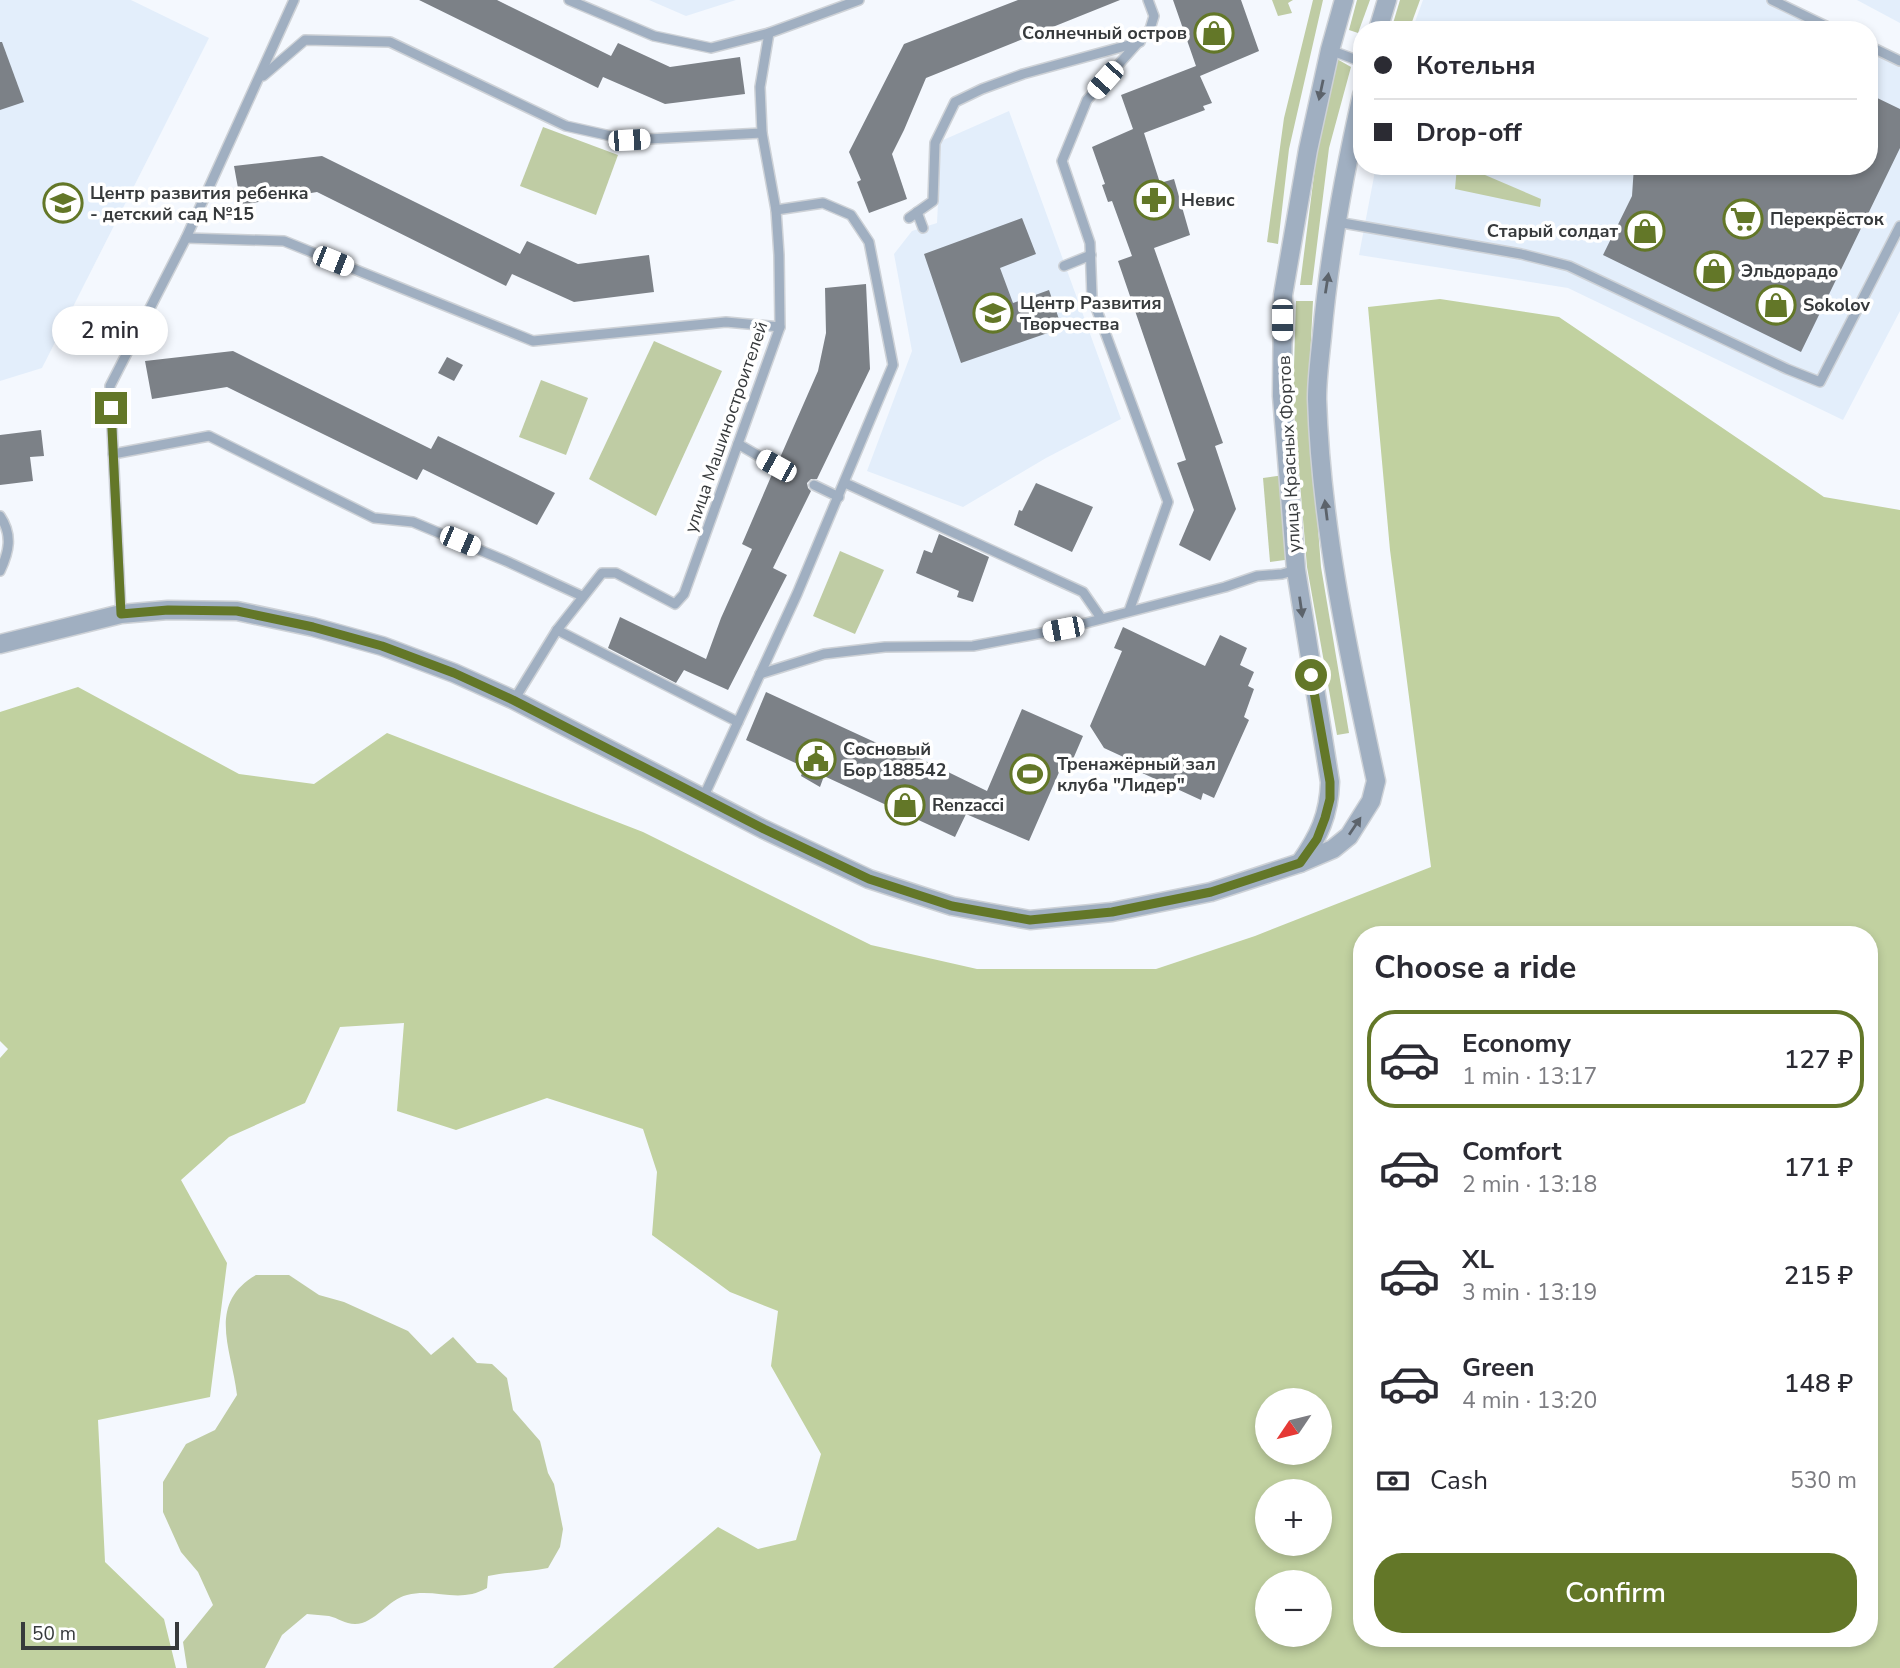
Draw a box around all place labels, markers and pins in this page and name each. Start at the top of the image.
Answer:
shop icon: Солнечный остров [1193,12,1235,54]
place label: Солнечный остров [1022,21,1187,45]
pharmacy icon: Невис [1133,179,1175,221]
place label: Центр развития ребенка - детский сад №15 [90,181,309,226]
school or university icon: Центр развития ребенка - детский сад №15 [42,182,84,224]
place label: Невис [1181,188,1235,212]
supermarket icon: Перекрёсток [1722,198,1764,240]
place label: Перекрёсток [1770,207,1885,231]
shop icon: Старый солдат [1624,210,1666,252]
place label: Старый солдат [1487,219,1618,243]
shop icon: Эльдорадо [1693,250,1735,292]
place label: Эльдорадо [1741,259,1838,283]
shop icon: Sokolov [1755,284,1797,326]
place label: Центр Развития Творчества [1020,291,1162,336]
school or university icon: Центр Развития Творчества [972,292,1014,334]
place label: Sokolov [1803,293,1870,317]
place label: Сосновый Бор 188542 [843,737,946,782]
public building icon: Сосновый Бор 188542 [795,738,837,780]
place label: Тренажёрный зал клуба "Лидер" [1057,752,1216,797]
sports icon: Тренажёрный зал клуба "Лидер" [1009,753,1051,795]
shop icon: Renzacci [884,784,926,826]
place label: Renzacci [932,793,1004,817]

